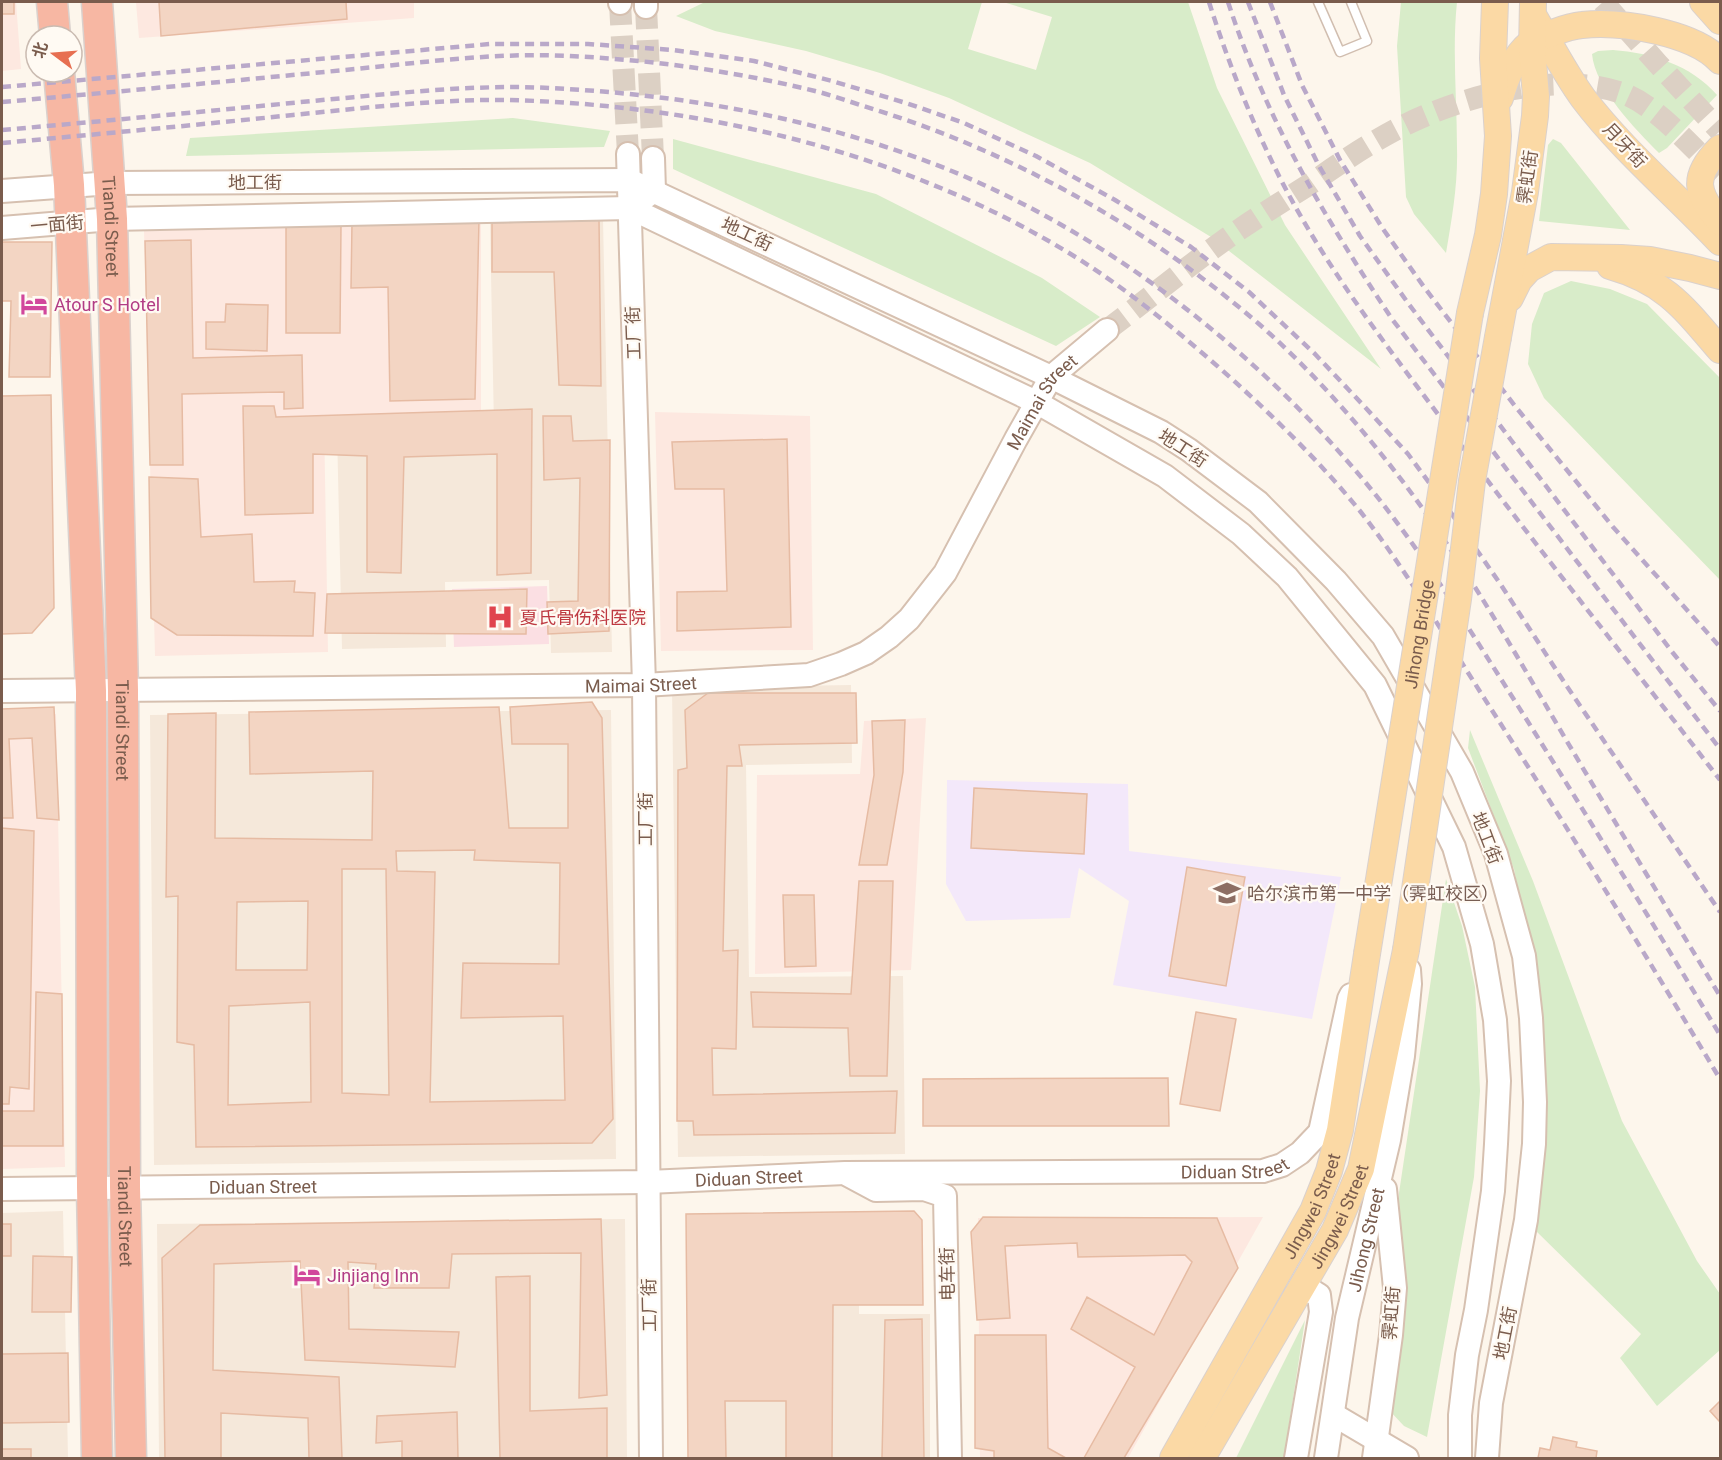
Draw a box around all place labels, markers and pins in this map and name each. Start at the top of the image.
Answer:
hotel icon: Atour S Hotel [19,289,49,319]
place label: Atour S Hotel [54,294,160,315]
hospital icon: 夏氏骨伤科医院 [485,602,515,632]
place label: 夏氏骨伤科医院 [520,607,646,628]
school or university icon: 哈尔滨市第一中学（霁虹校区） [1212,878,1242,908]
place label: 哈尔滨市第一中学（霁虹校区） [1247,883,1499,904]
hotel icon: Jinjiang Inn [292,1260,322,1290]
place label: Jinjiang Inn [327,1265,419,1286]

